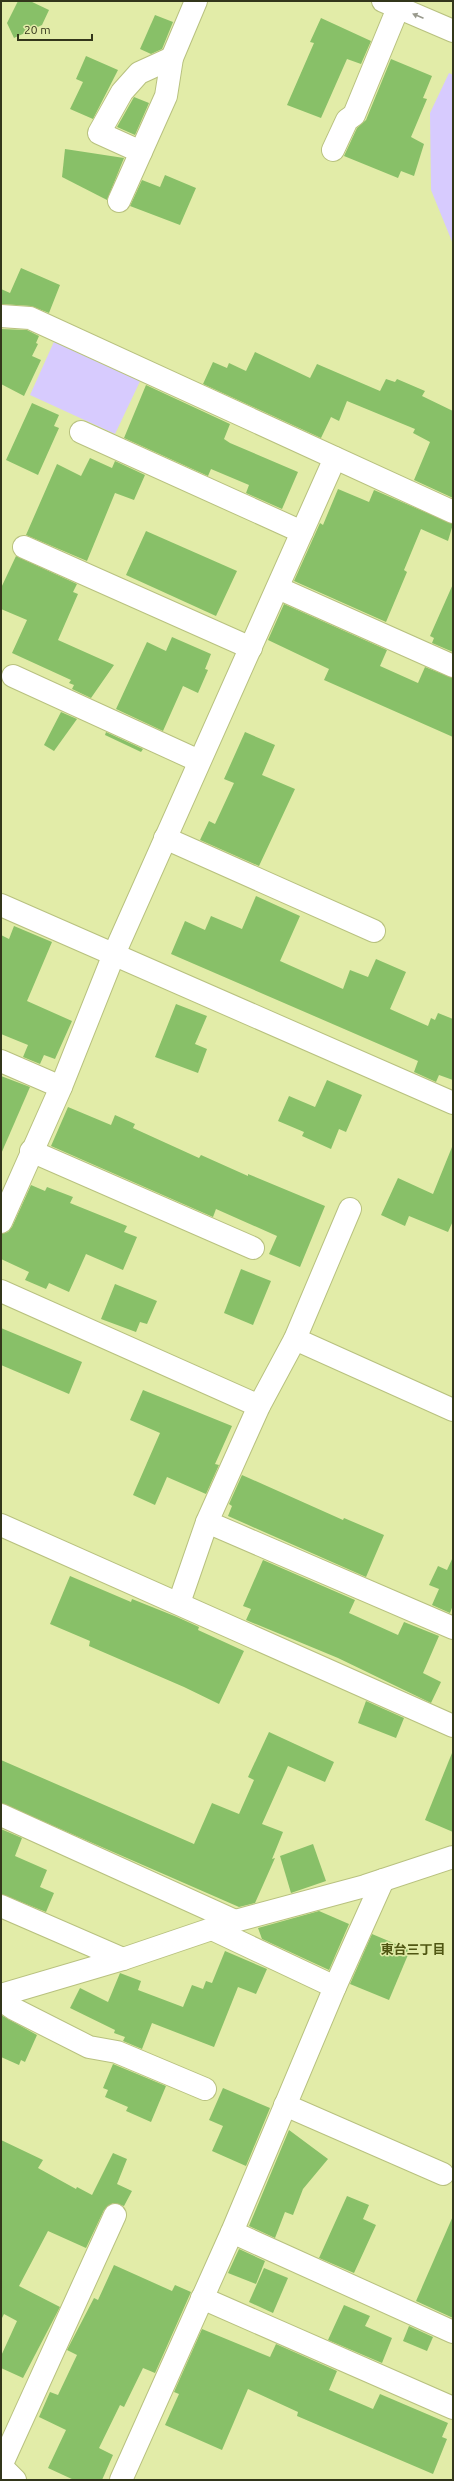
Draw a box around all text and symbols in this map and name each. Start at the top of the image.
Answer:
one-way arrow [412,13,423,19]
scale bar [18,16,92,42]
text: 20 m [24,23,51,36]
district label: 東台三丁目 [380,1942,446,1956]

